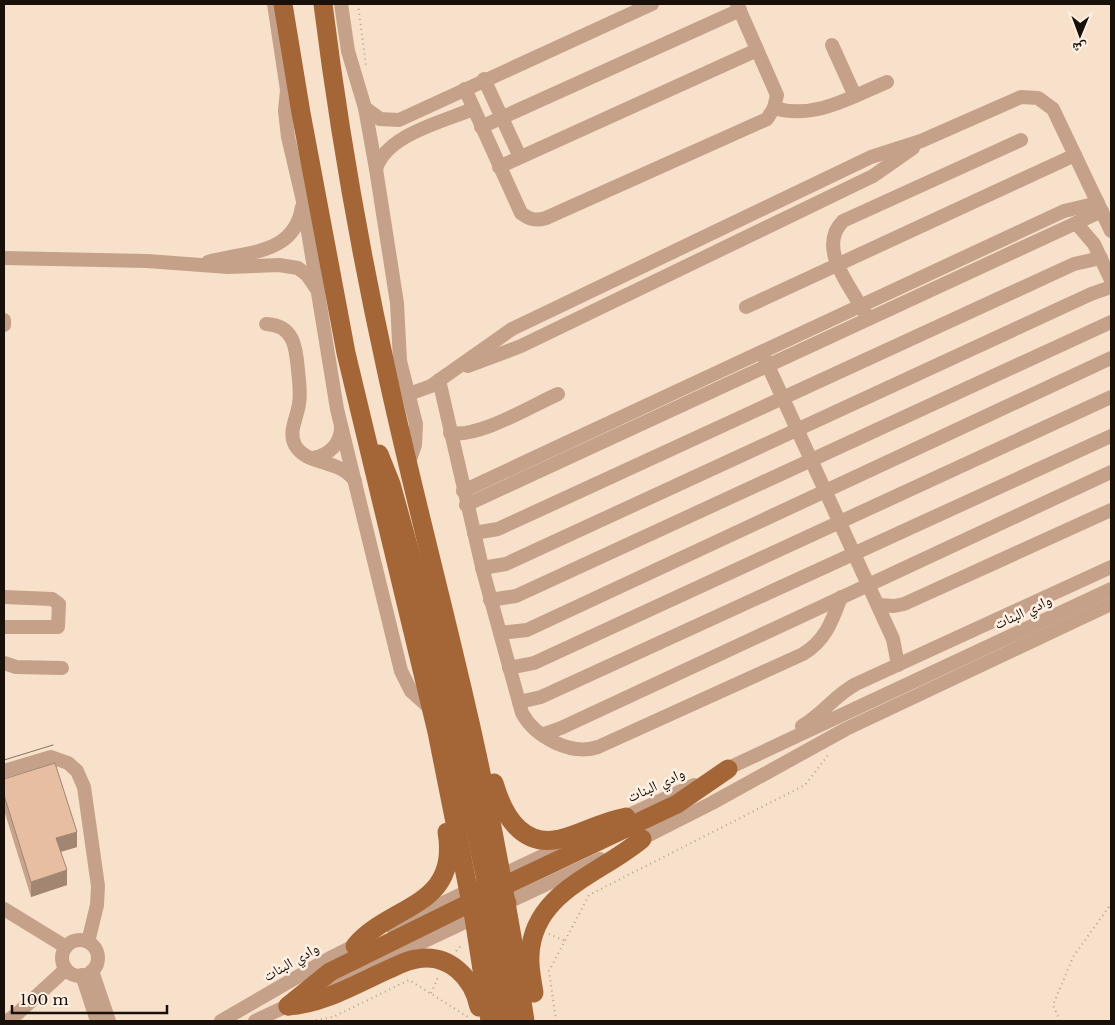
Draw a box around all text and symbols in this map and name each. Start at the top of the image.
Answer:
north arrow [1055,10,1105,60]
text: ش [1072,39,1087,57]
street label: وادي البنات [991,590,1056,636]
street label: وادي البنات [624,763,689,809]
street label: وادي البنات [259,938,323,988]
scale bar [12,982,168,1014]
text: 100 m [20,990,69,1009]

